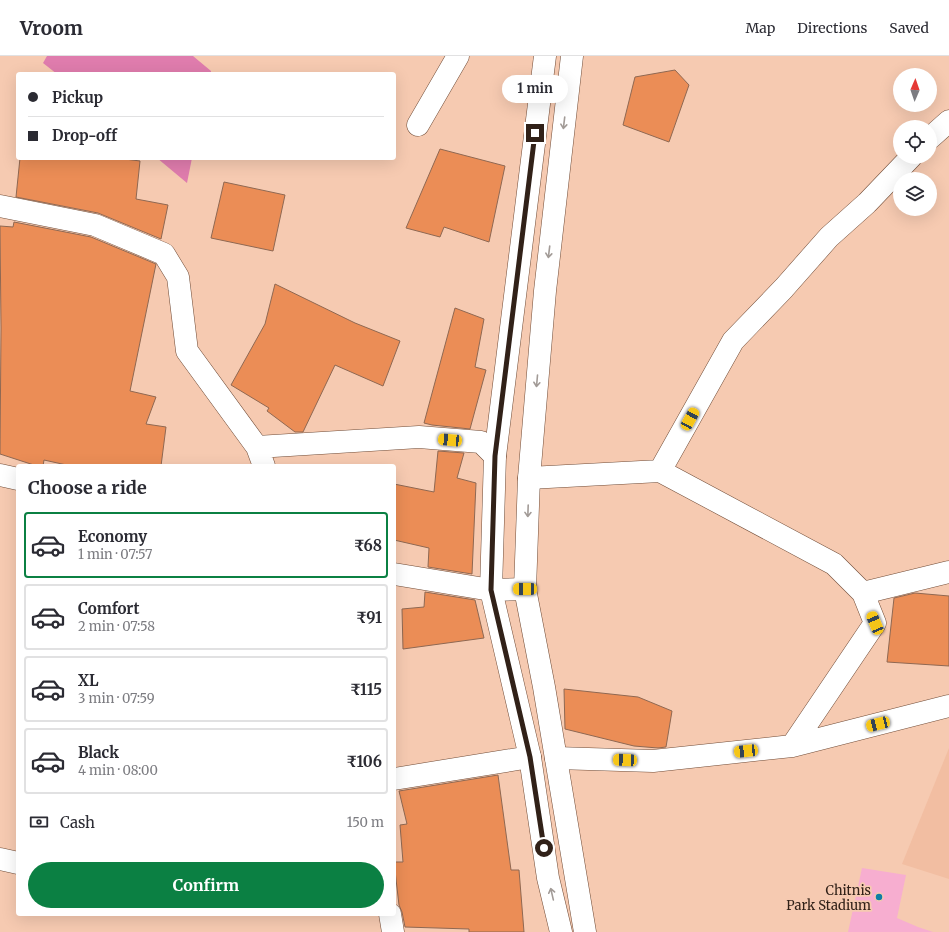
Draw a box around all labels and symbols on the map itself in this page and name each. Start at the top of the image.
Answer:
north arrow [893,68,937,112]
callout: 1 min [502,75,568,103]
one-way arrow [560,116,568,129]
route end [526,124,544,142]
one-way arrow [545,245,553,258]
one-way arrow [534,374,541,387]
car [679,406,701,432]
car [438,433,462,447]
one-way arrow [524,504,532,517]
car [513,583,537,595]
car [865,610,885,636]
car [865,715,891,733]
car [733,744,759,758]
car [613,754,637,766]
route start [535,839,553,857]
place label: Chitnis Park Stadium [786,882,871,914]
one-way arrow [548,888,555,901]
marker: Chitnis Park Stadium [874,892,884,902]

